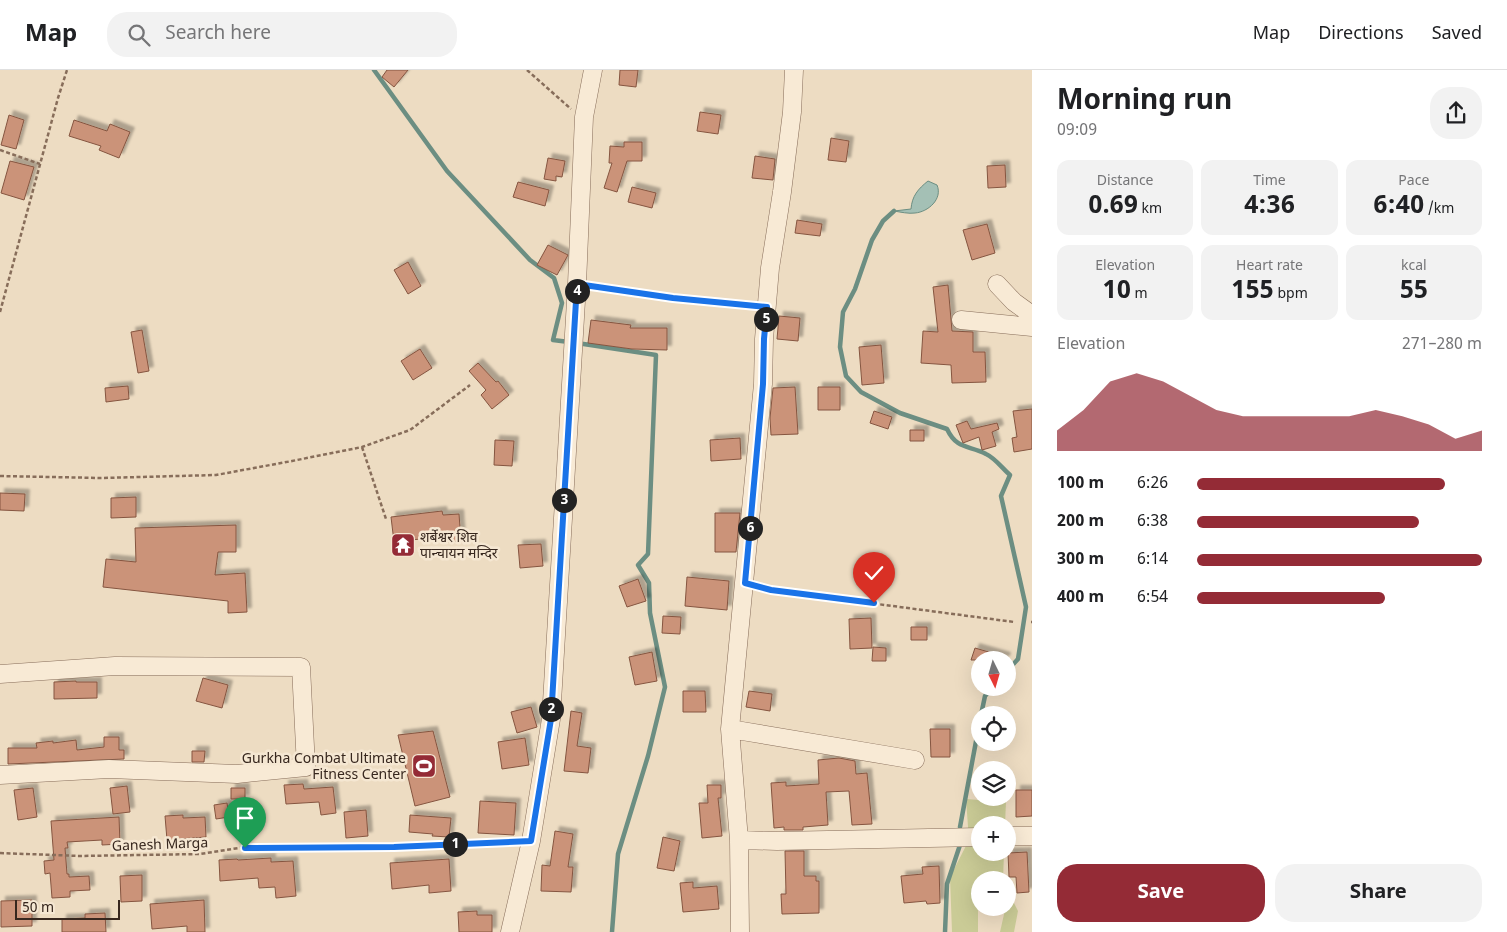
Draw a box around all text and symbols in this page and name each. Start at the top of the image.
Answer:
search box [107,12,457,57]
text: Map [25,19,77,51]
icon: search [125,21,153,49]
text: Search here [165,22,271,47]
text: Map [1253,23,1290,46]
text: Directions [1318,23,1404,46]
text: Saved [1432,23,1482,46]
text: Morning run [1057,84,1232,120]
button: share [1430,87,1482,139]
text: 09:09 [1057,121,1097,142]
text: Distance [1097,172,1154,191]
text: Time [1253,172,1286,191]
text: Pace [1398,172,1429,191]
text: 0.69 [1088,191,1138,223]
text: 4:36 [1244,191,1295,223]
text: 6:40 [1373,191,1424,223]
text: km [1138,200,1162,219]
text: /km [1424,200,1454,219]
text: Elevation [1095,257,1155,276]
text: Heart rate [1236,257,1303,276]
text: kcal [1401,257,1427,276]
text: 10 [1103,276,1131,308]
text: 155 [1231,276,1274,308]
text: 55 [1400,276,1428,308]
pin: 4 [564,278,590,304]
text: 4 [574,282,581,301]
text: m [1131,285,1148,304]
text: bpm [1274,285,1308,304]
pin: 5 [754,306,778,332]
text: 5 [763,310,770,329]
text: Elevation [1057,335,1125,356]
text: 271–280 m [1402,335,1482,356]
text: 100 m [1057,474,1104,495]
text: 6:26 [1137,474,1168,495]
pin: 3 [552,488,576,512]
text: 3 [561,491,568,510]
text: 200 m [1057,512,1104,533]
text: 6:38 [1137,512,1168,533]
pin: 6 [738,516,762,540]
text: 6 [747,519,754,538]
place label: शर्बेश्वर शिव पान्चायन मन्दिर [420,529,498,564]
temple icon: शर्बेश्वर शिव पान्चायन मन्दिर [390,532,416,558]
text: 300 m [1057,550,1104,571]
text: 6:14 [1137,550,1168,571]
pin [853,552,895,603]
icon: check [860,559,888,587]
text: 400 m [1057,588,1104,609]
text: 6:54 [1137,588,1168,609]
north arrow [971,651,1016,696]
map controls [971,651,1016,916]
pin: 2 [538,696,564,722]
text: 2 [548,700,555,719]
button: locate [971,706,1016,751]
place label: Gurkha Combat Ultimate Fitness Center [242,750,406,785]
sports icon: Gurkha Combat Ultimate Fitness Center [411,753,437,779]
button: layers [971,761,1016,806]
pin [224,797,266,848]
icon: arrive [231,804,259,832]
button: + [971,816,1016,861]
pin: 1 [442,832,468,856]
street label: Ganesh Marga [112,834,208,857]
text: 1 [452,835,459,854]
button: Save [1057,864,1265,922]
button: Share [1275,864,1482,922]
button: − [971,871,1016,916]
scale bar [15,897,120,920]
text: 50 m [22,899,54,918]

